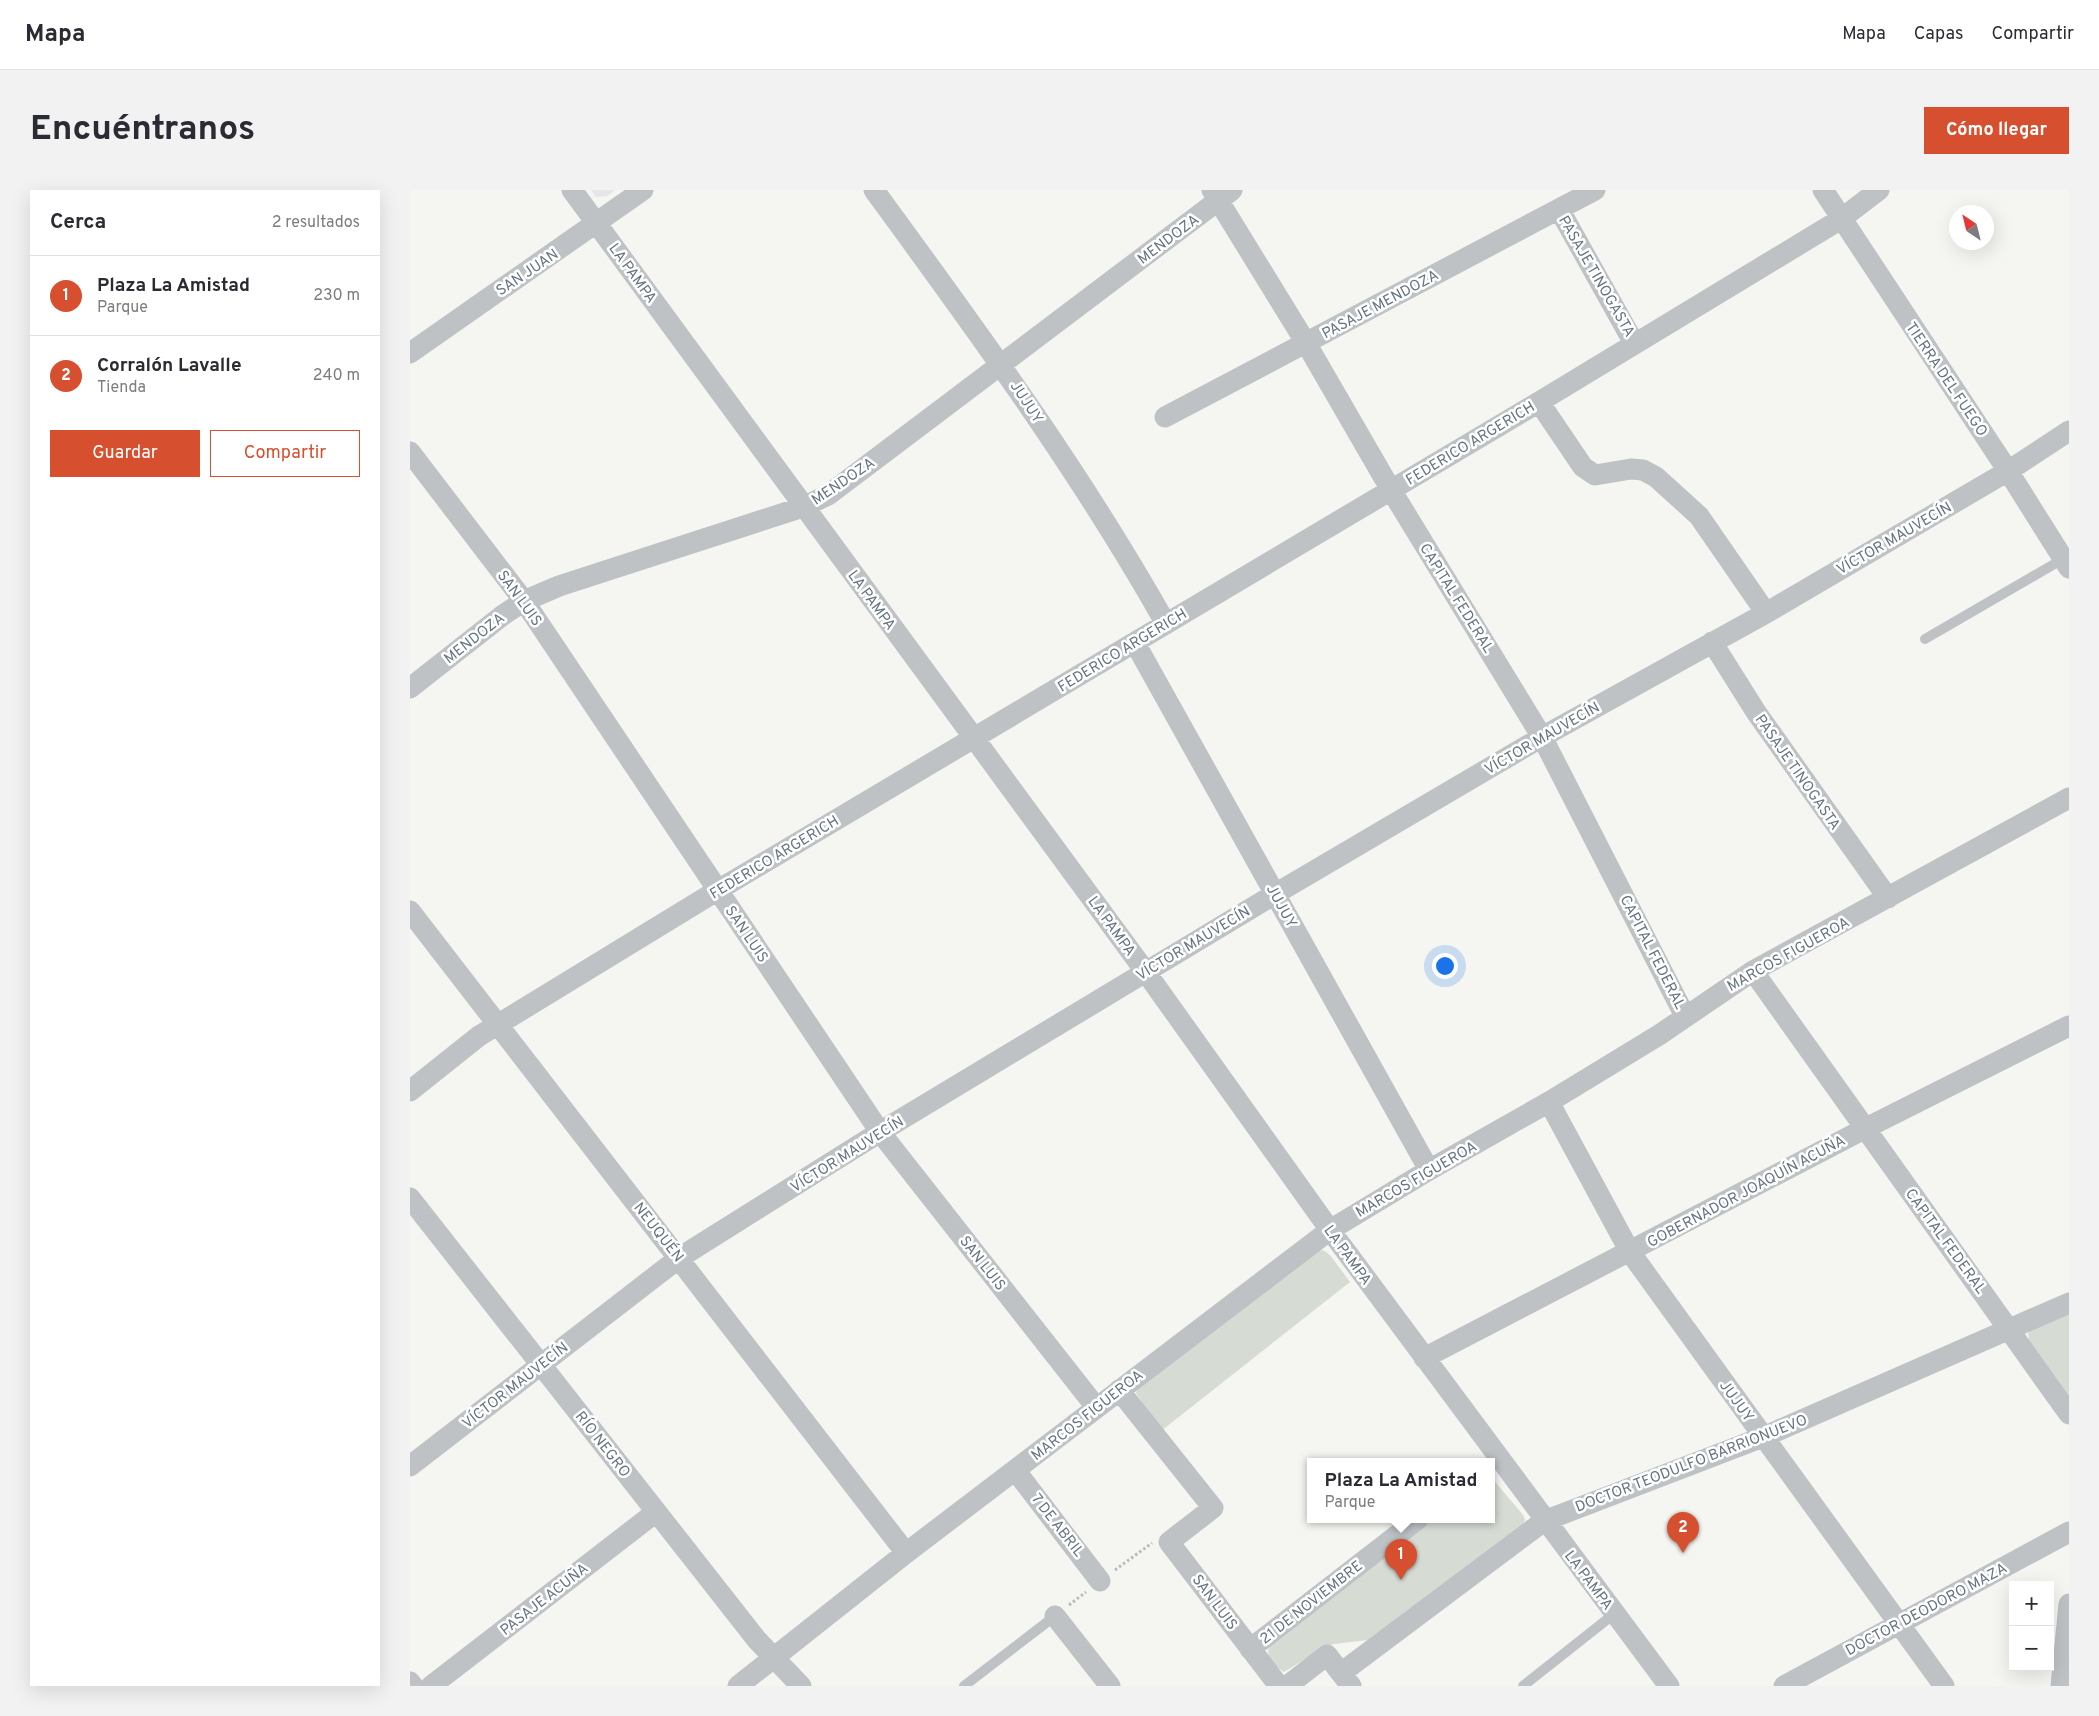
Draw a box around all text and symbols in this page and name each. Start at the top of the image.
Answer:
text: Mapa [25,20,85,50]
text: Mapa [1842,23,1886,46]
text: Capas [1914,23,1963,46]
text: Compartir [1991,23,2074,46]
button: Cómo llegar [1924,107,2069,154]
text: Encuéntranos [30,108,255,152]
north arrow [1949,205,1994,250]
text: Cerca [50,209,106,236]
street label: MENDOZA [1134,211,1203,270]
text: 2 resultados [272,213,360,233]
street label: PASAJE TINOGASTA [1553,213,1638,341]
street label: LA PAMPA [604,240,660,308]
street label: SAN JUAN [493,246,563,301]
street label: PASAJE MENDOZA [1319,267,1442,344]
text: Plaza La Amistad [97,274,250,298]
text: 1 [63,286,69,306]
text: 230 m [313,286,360,306]
text: Parque [97,298,148,318]
street label: TIERRA DEL FUEGO [1901,319,1991,441]
text: Corralón Lavalle [97,354,241,378]
text: 2 [61,366,71,386]
text: 240 m [313,366,360,386]
text: Tienda [97,378,146,398]
street label: JUJUY [1005,378,1047,428]
street label: FEDERICO ARGERICH [1403,398,1539,490]
button: Guardar [50,430,200,477]
button: Compartir [210,430,360,477]
street label: MENDOZA [809,454,879,510]
street label: VÍCTOR MAUVECÍN [1833,498,1956,580]
street label: CAPITAL FEDERAL [1414,540,1497,657]
street label: SAN LUIS [492,567,545,631]
street label: LA PAMPA [843,567,899,635]
street label: FEDERICO ARGERICH [1055,605,1191,697]
street label: MENDOZA [441,609,509,669]
street label: VÍCTOR MAUVECÍN [1481,698,1604,780]
street label: PASAJE TINOGASTA [1750,711,1844,834]
street label: FEDERICO ARGERICH [707,812,843,904]
street label: JUJUY [1261,882,1300,932]
street label: CAPITAL FEDERAL [1615,892,1689,1013]
street label: LA PAMPA [1083,893,1139,961]
street label: VÍCTOR MAUVECÍN [1133,902,1254,986]
street label: SAN LUIS [720,903,772,967]
street label: MARCOS FIGUEROA [1724,914,1853,997]
your location [1432,953,1458,979]
street label: VÍCTOR MAUVECÍN [787,1112,908,1198]
street label: GOBERNADOR JOAQUÍN ACUÑA [1644,1131,1849,1253]
street label: MARCOS FIGUEROA [1353,1138,1481,1223]
street label: CAPITAL FEDERAL [1900,1185,1989,1298]
street label: NEUQUÉN [629,1199,688,1267]
street label: LA PAMPA [1319,1222,1375,1290]
street label: SAN LUIS [955,1233,1009,1295]
street label: VÍCTOR MAUVECÍN [458,1338,573,1434]
street label: MARCOS FIGUEROA [1028,1367,1148,1466]
street label: JUJUY [1714,1377,1757,1427]
street label: RÍO NEGRO [570,1407,634,1482]
street label: DOCTOR TEODULFO BARRIONUEVO [1573,1411,1810,1518]
popup [1307,1458,1495,1523]
text: Plaza La Amistad [1325,1469,1477,1493]
street label: 7 DE ABRIL [1026,1491,1087,1561]
text: Parque [1325,1493,1375,1513]
pin: 2 [1667,1512,1699,1553]
pin: 1 [1385,1539,1417,1580]
street label: LA PAMPA [1559,1547,1616,1614]
street label: 21 DE NOVIEMBRE [1257,1557,1367,1649]
street label: PASAJE ACUÑA [496,1559,593,1641]
street label: DOCTOR DEODORO MAZA [1843,1560,2011,1661]
street label: SAN LUIS [1187,1571,1241,1634]
map controls [2009,1581,2054,1671]
button: + [2009,1581,2054,1626]
button: − [2009,1626,2054,1671]

